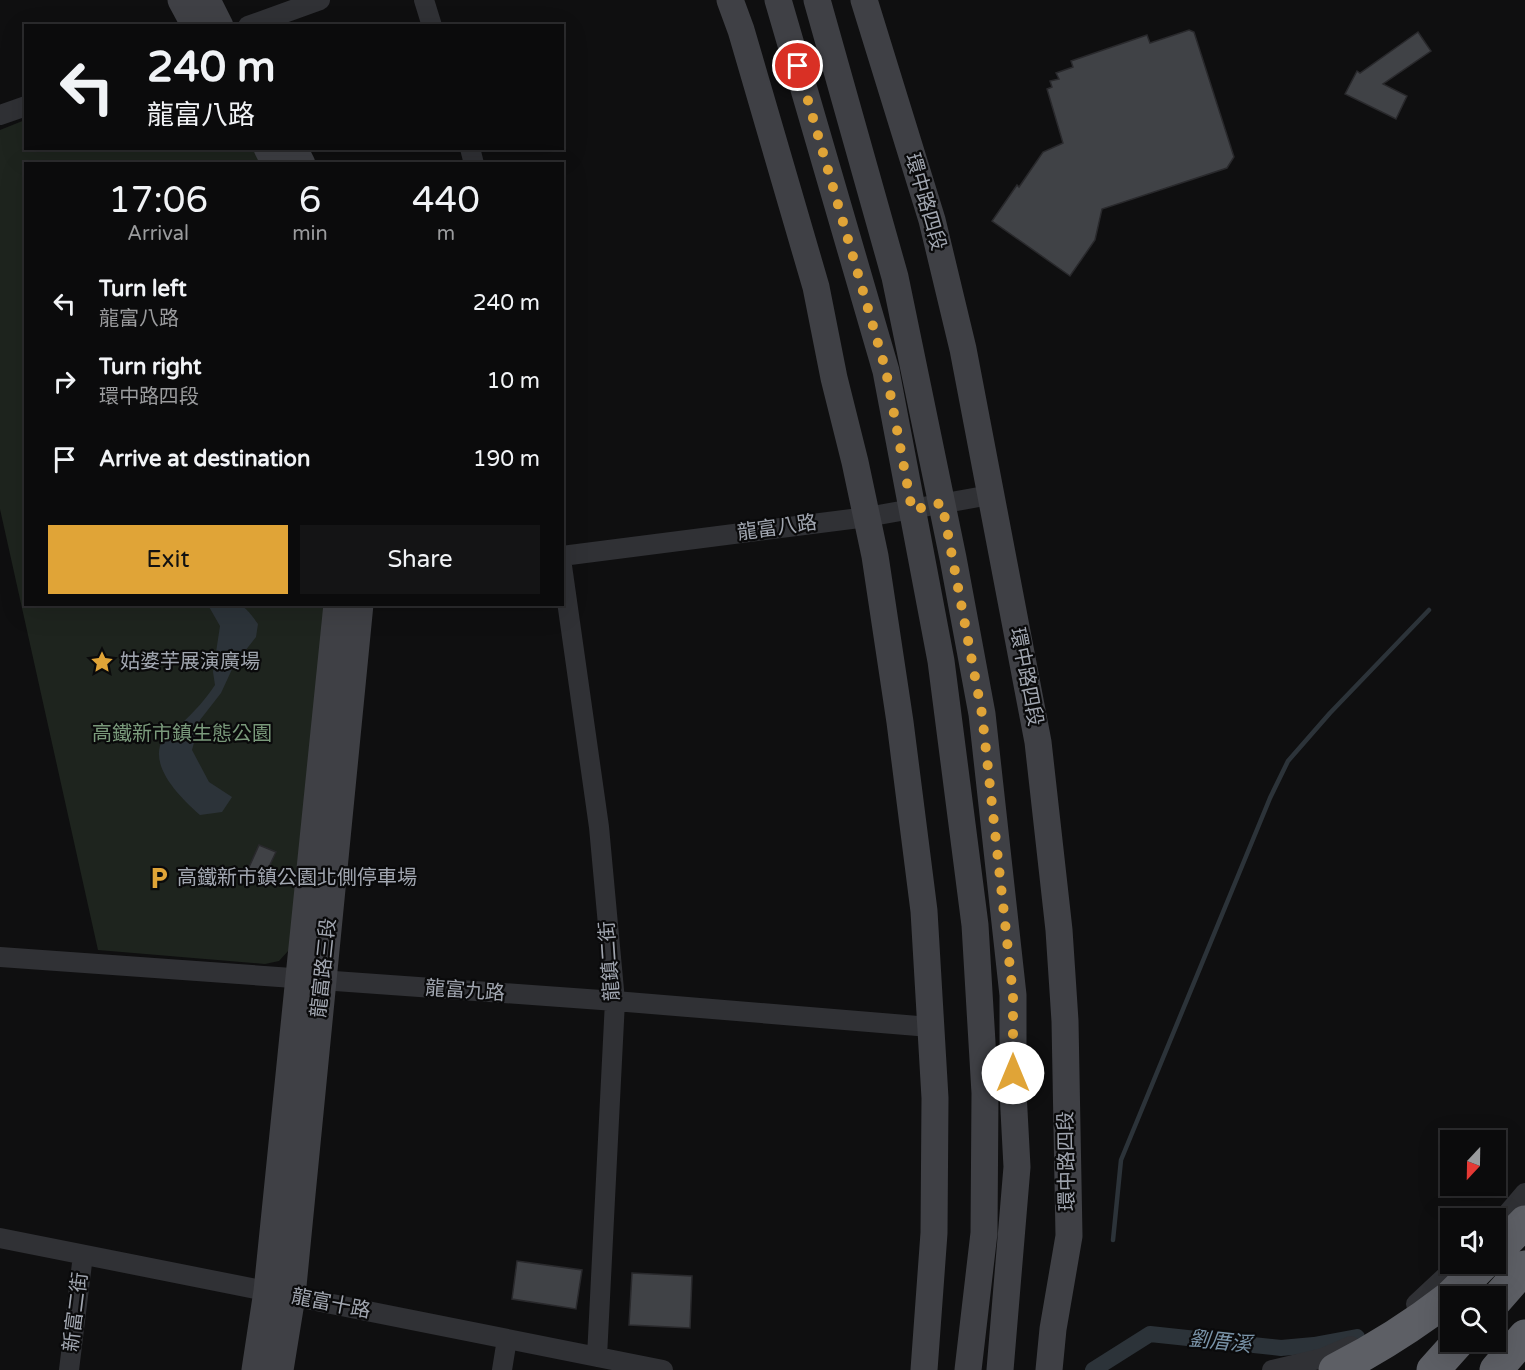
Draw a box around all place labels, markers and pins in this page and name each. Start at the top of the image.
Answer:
pin [772,40,823,91]
place icon: 姑婆芋展演廣場 [89,649,115,675]
place label: 姑婆芋展演廣場 [120,650,260,674]
parking icon: 高鐵新市鎮公園北側停車場 [146,865,172,891]
place label: 高鐵新市鎮公園北側停車場 [177,866,417,890]

